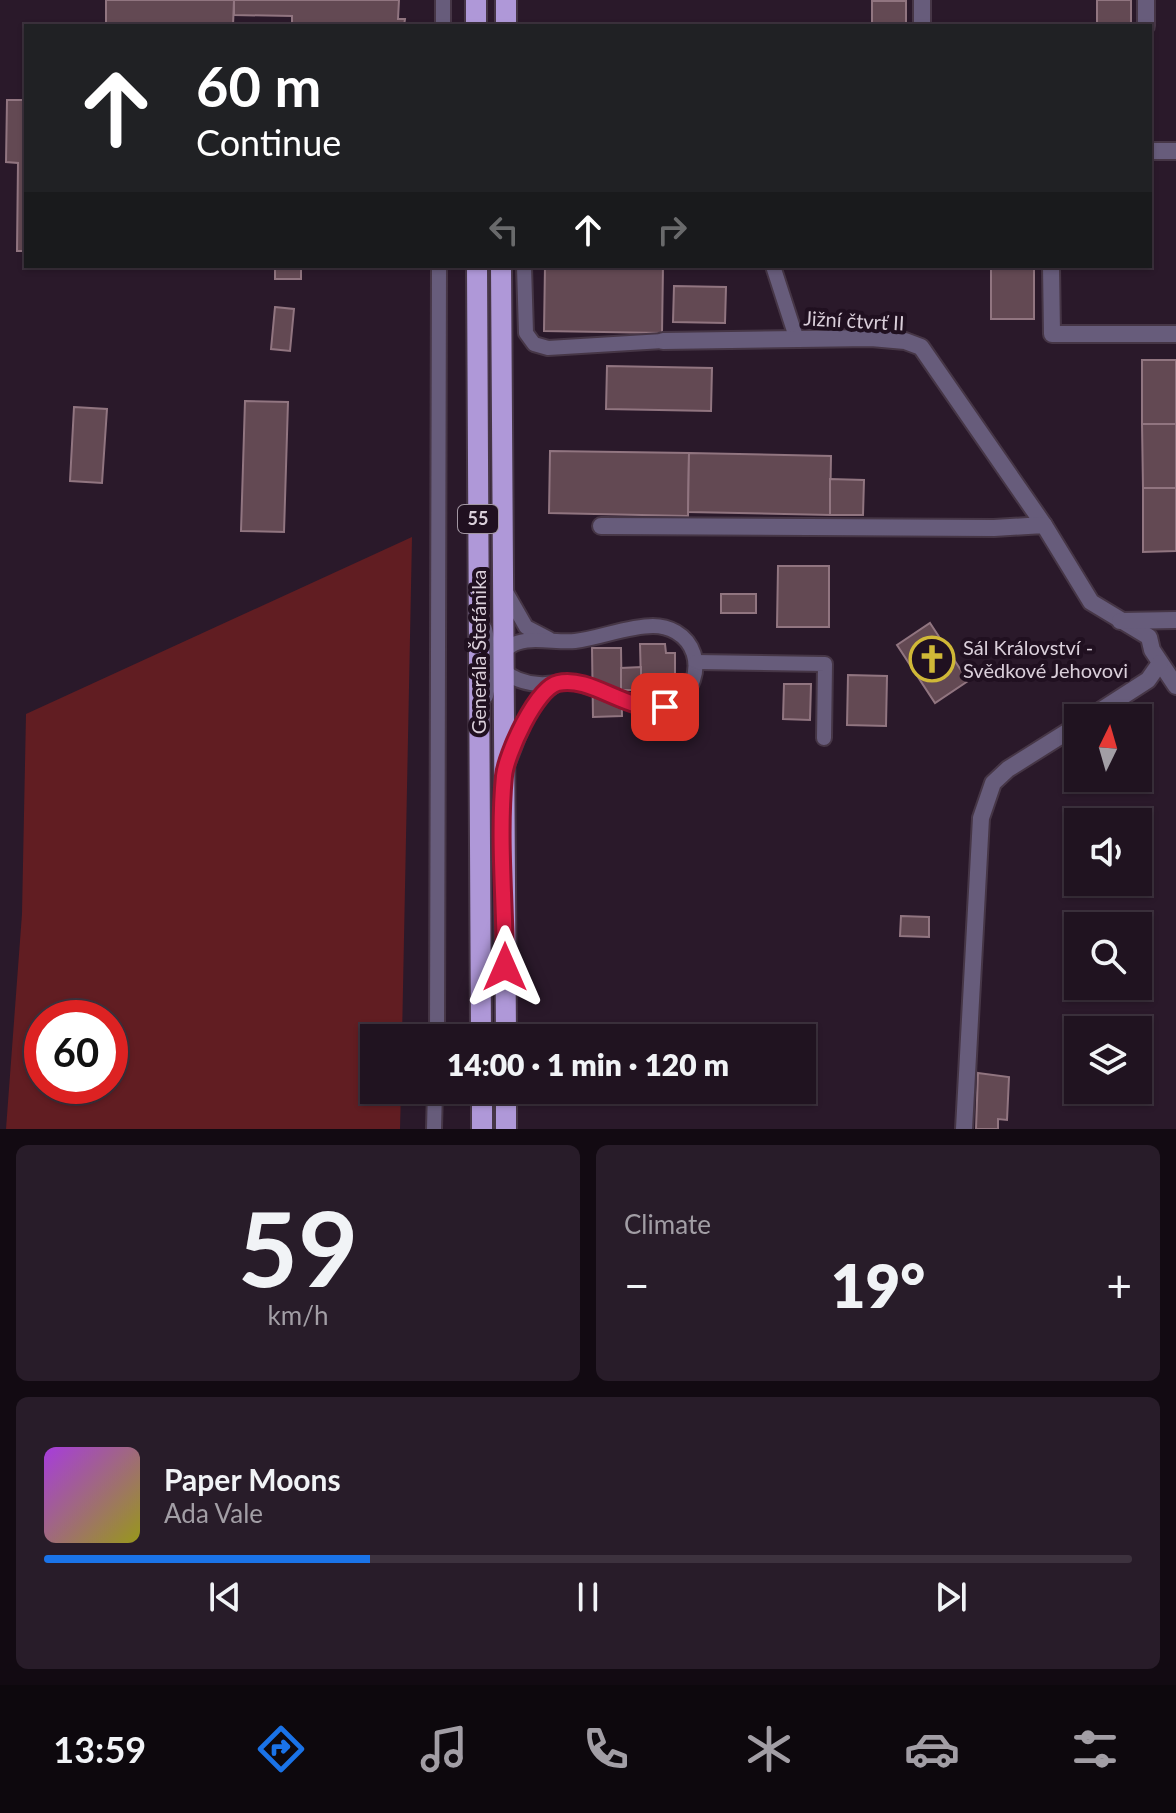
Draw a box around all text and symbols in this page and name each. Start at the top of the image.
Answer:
text: 60 m [196,52,321,119]
icon: ahead [64,56,168,160]
text: Continue [196,120,341,164]
icon: left [482,208,526,252]
icon: ahead [566,208,610,252]
icon: right [650,208,694,252]
street label: Jižní čtvrť II [803,305,905,335]
road number: 55 [458,505,498,533]
street label: Generála Štefánika [466,570,490,734]
church icon: Sál Království - Svědkové Jehovovi [908,635,956,683]
place label: Sál Království - Svědkové Jehovovi [963,635,1128,682]
pin [631,673,699,741]
icon: arrive [643,685,687,729]
north arrow [1064,704,1152,792]
map controls [1064,704,1152,1104]
button: sound [1064,808,1152,896]
button: search [1064,912,1152,1000]
position arrow [463,925,547,1009]
speed limit sign: 60 [24,1000,128,1104]
button: layers [1064,1016,1152,1104]
text: 14:00 · 1 min · 120 m [447,1046,729,1082]
text: 59 [238,1184,358,1309]
text: Climate [624,1208,711,1240]
text: 19° [831,1249,925,1321]
text: − [624,1259,650,1311]
text: + [1106,1259,1132,1311]
text: km/h [268,1299,328,1331]
text: Paper Moons [164,1461,341,1497]
text: Ada Vale [164,1497,263,1529]
icon: previous [203,1575,247,1619]
icon: pause [566,1575,610,1619]
icon: next [929,1575,973,1619]
icon: directions [253,1721,309,1777]
icon: music [416,1721,472,1777]
icon: phone [578,1721,634,1777]
icon: climate [741,1721,797,1777]
icon: car [904,1721,960,1777]
icon: filters [1067,1721,1123,1777]
text: 13:59 [53,1727,146,1771]

